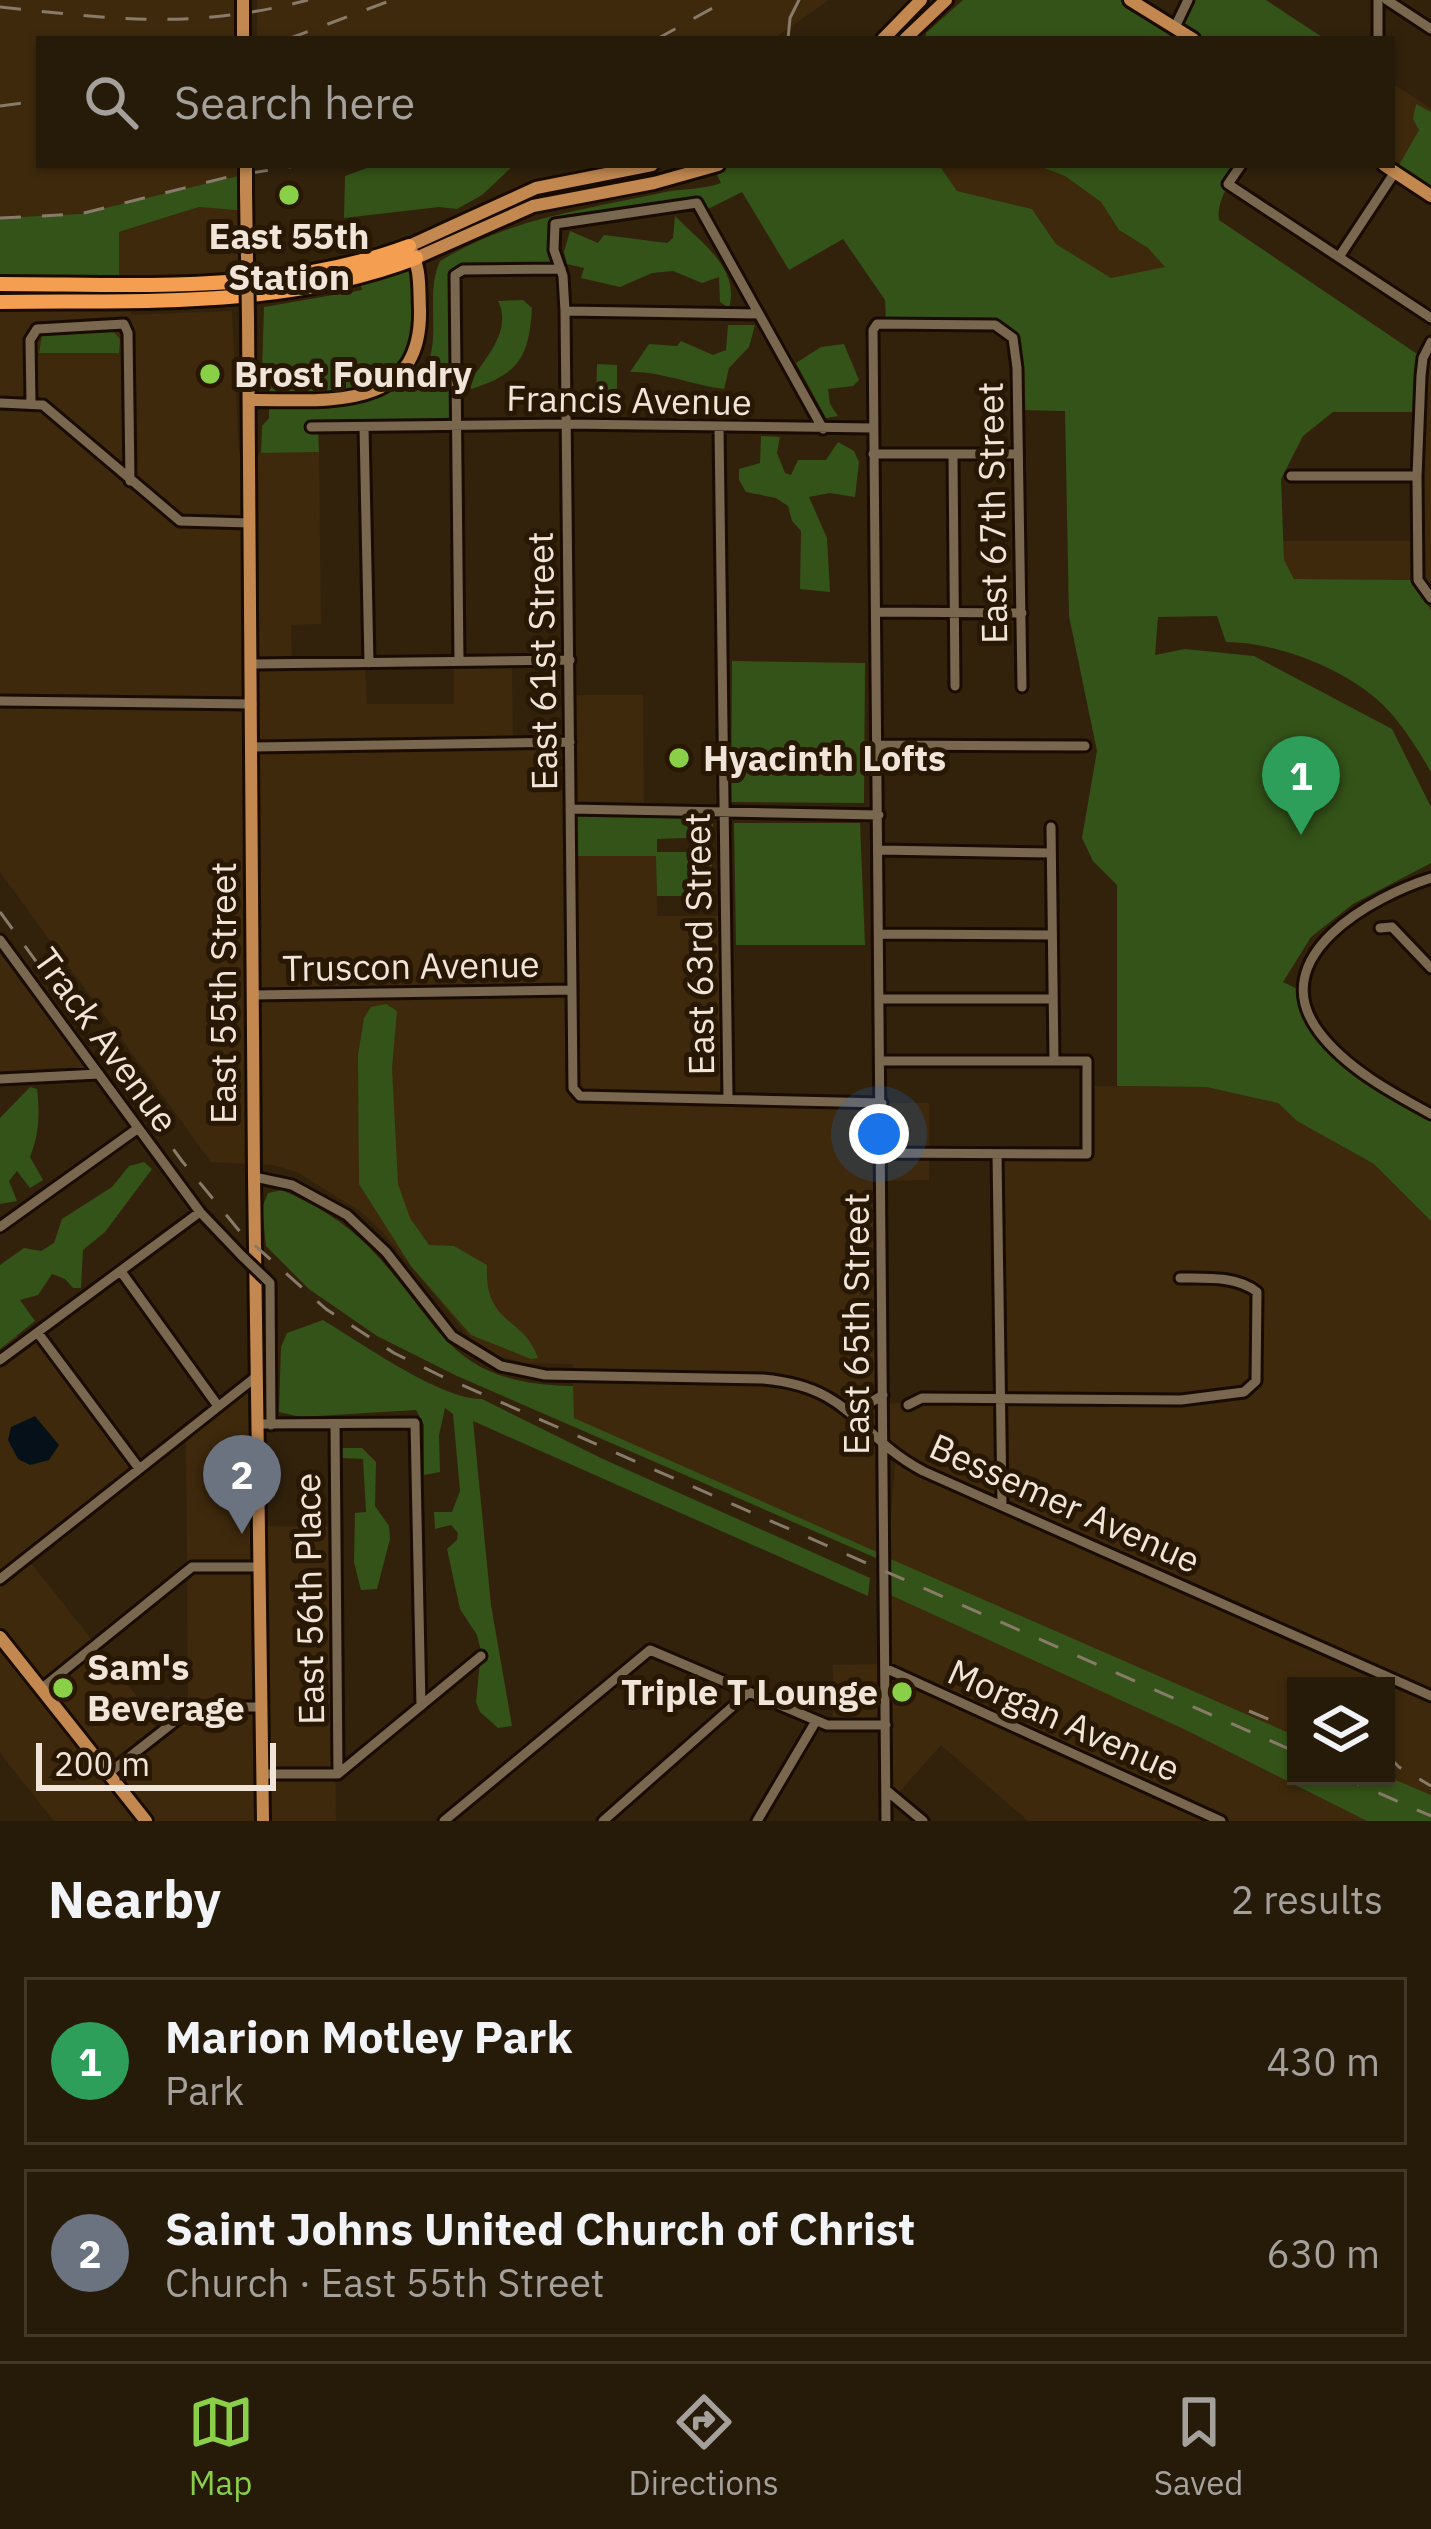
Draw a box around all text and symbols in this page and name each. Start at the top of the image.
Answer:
search box [36,36,1395,168]
icon: search [78,69,144,135]
text: Search here [174,73,415,131]
marker: East 55th Station [276,182,302,208]
place label: East 55th Station [209,212,369,300]
place label: Brost Foundry [234,350,473,397]
marker: Brost Foundry [197,361,223,387]
street label: Francis Avenue [506,374,752,425]
street label: East 67th Street [966,382,1017,644]
street label: East 61st Street [516,531,567,791]
place label: Hyacinth Lofts [703,734,946,781]
pin: 1 [1262,736,1340,835]
marker: Hyacinth Lofts [666,745,692,771]
street label: East 63rd Street [673,812,724,1076]
street label: East 55th Street [199,862,246,1124]
street label: Track Avenue [24,938,189,1141]
street label: Truscon Avenue [282,940,540,991]
your location [849,1104,909,1164]
street label: East 65th Street [832,1193,879,1455]
street label: Bessemer Avenue [923,1422,1208,1583]
pin: 2 [203,1435,281,1534]
street label: East 56th Place [283,1473,334,1725]
place label: Sam's Beverage [87,1643,245,1731]
street label: Morgan Avenue [941,1647,1188,1792]
place label: Triple T Lounge [621,1668,878,1715]
marker: Sam's Beverage [50,1675,76,1701]
map controls [1287,1677,1395,1785]
button: layers [1287,1677,1395,1785]
marker: Triple T Lounge [889,1679,915,1705]
scale bar [36,1737,276,1790]
text: 200 m [54,1742,150,1785]
text: Nearby [48,1866,221,1932]
text: 2 results [1231,1874,1383,1925]
text: Marion Motley Park [165,2007,572,2065]
text: 1 [78,2036,102,2087]
text: 430 m [1267,2036,1380,2087]
text: Park [165,2065,244,2116]
text: Saint Johns United Church of Christ [165,2199,915,2257]
text: 2 [78,2228,102,2279]
text: 630 m [1267,2228,1380,2279]
text: Church · East 55th Street [165,2257,605,2308]
tab: Map [188,2389,254,2504]
tab: Directions [629,2389,779,2504]
tab: Saved [1154,2389,1243,2504]

